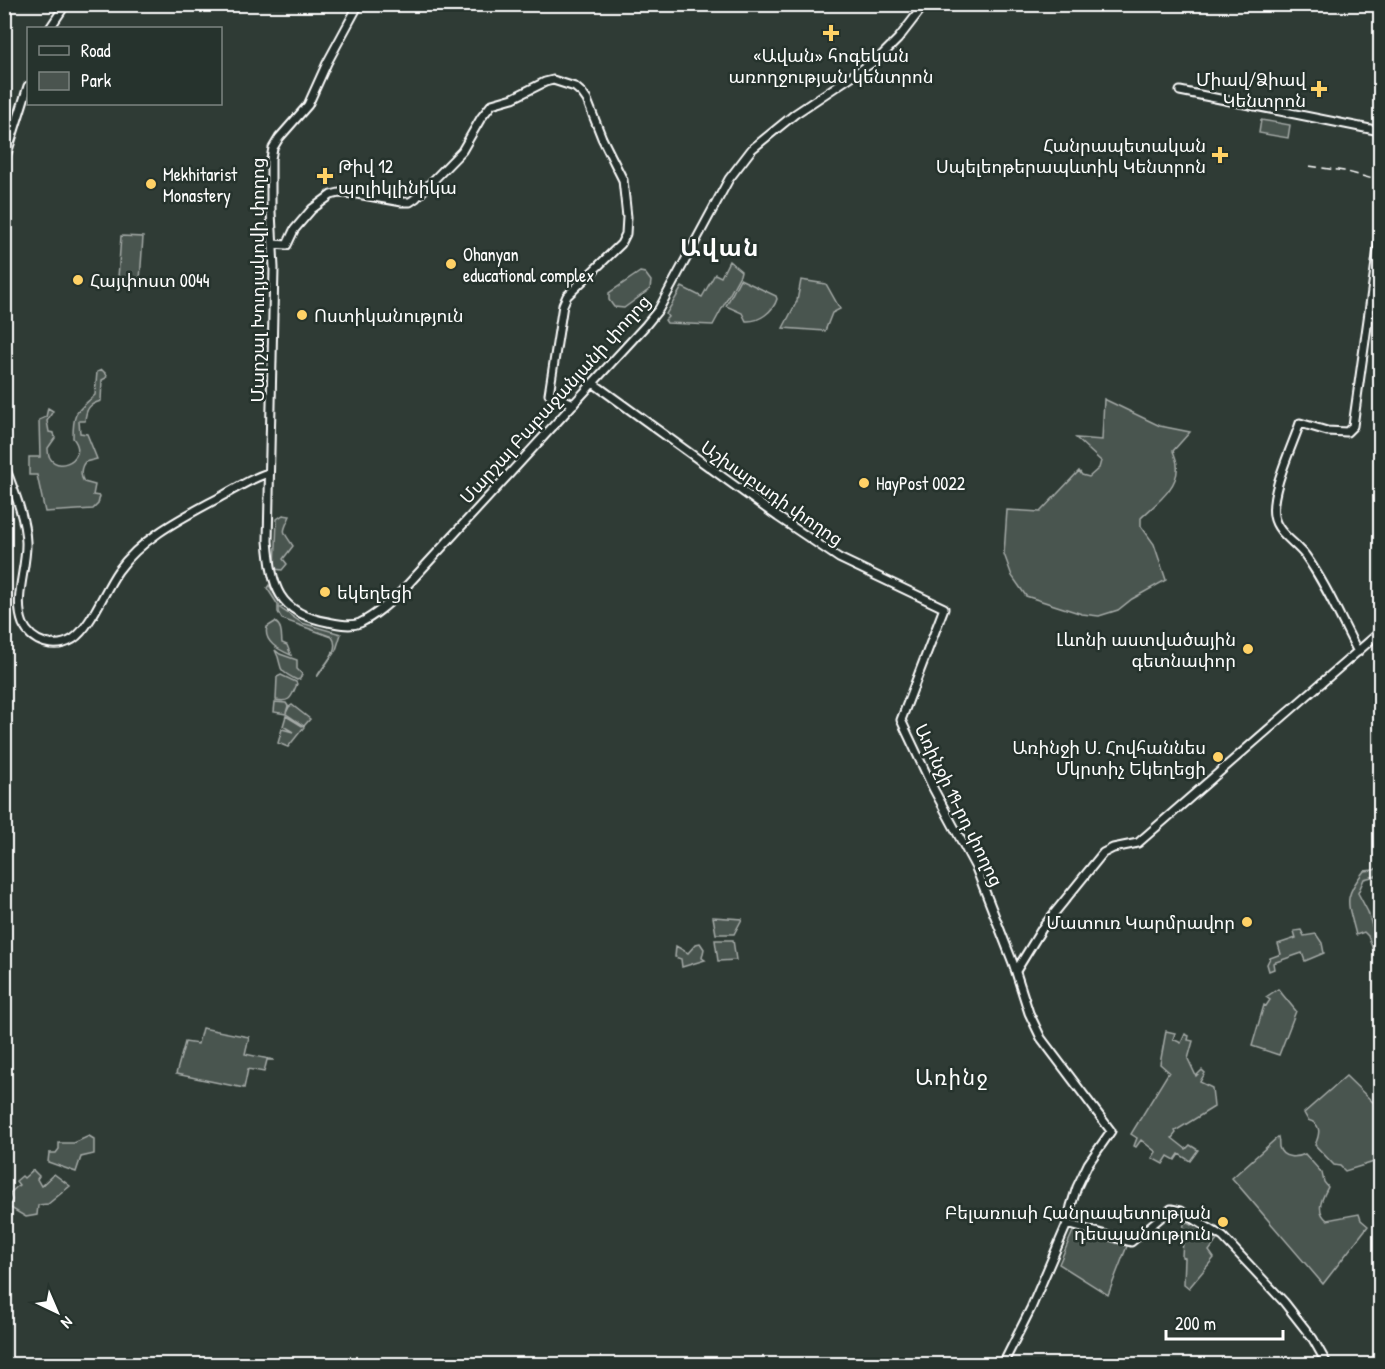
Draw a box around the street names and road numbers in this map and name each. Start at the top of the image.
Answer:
street label: Մարշալ Խուդյակովի փողոց [245,157,270,403]
street label: Մարշալ Բաբաջանյանի փողոց [454,289,656,509]
street label: Աշխաբադի փողոց [696,434,848,552]
street label: Առինջի 19-րդ փողոց [909,720,1009,890]

